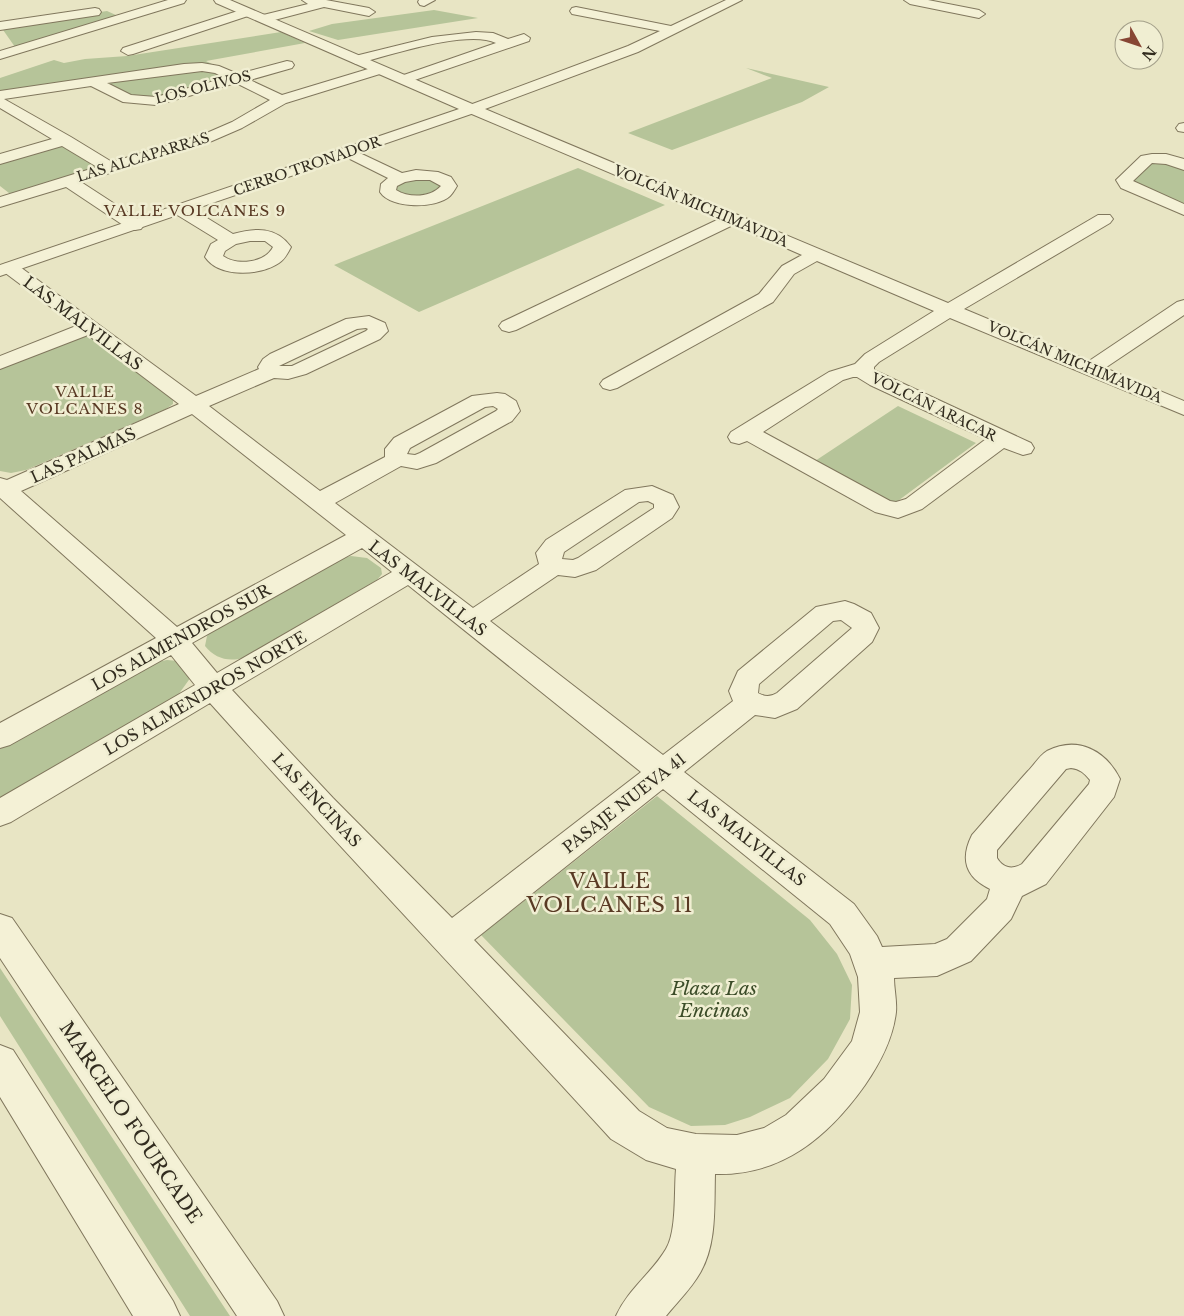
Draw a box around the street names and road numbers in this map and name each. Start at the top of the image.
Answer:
street label: LOS OLIVOS [153,66,253,108]
street label: LAS ALCAPARRAS [74,128,212,186]
street label: CERRO TRONADOR [231,132,384,200]
street label: VOLCÁN MICHIMAVIDA [610,161,791,251]
street label: LAS MALVILLAS [19,272,147,374]
street label: VOLCÁN MICHIMAVIDA [984,317,1165,407]
street label: VOLCÁN ARACAR [867,368,1001,446]
street label: LAS PALMAS [27,423,139,487]
street label: LAS MALVILLAS [365,536,491,640]
street label: LOS ALMENDROS SUR [88,579,275,695]
street label: LOS ALMENDROS NORTE [100,627,310,759]
street label: LAS ENCINAS [268,749,366,851]
street label: PASAJE NUEVA 41 [558,749,690,857]
street label: LAS MALVILLAS [684,786,810,890]
street label: MARCELO FOURCADE [54,1017,207,1227]

